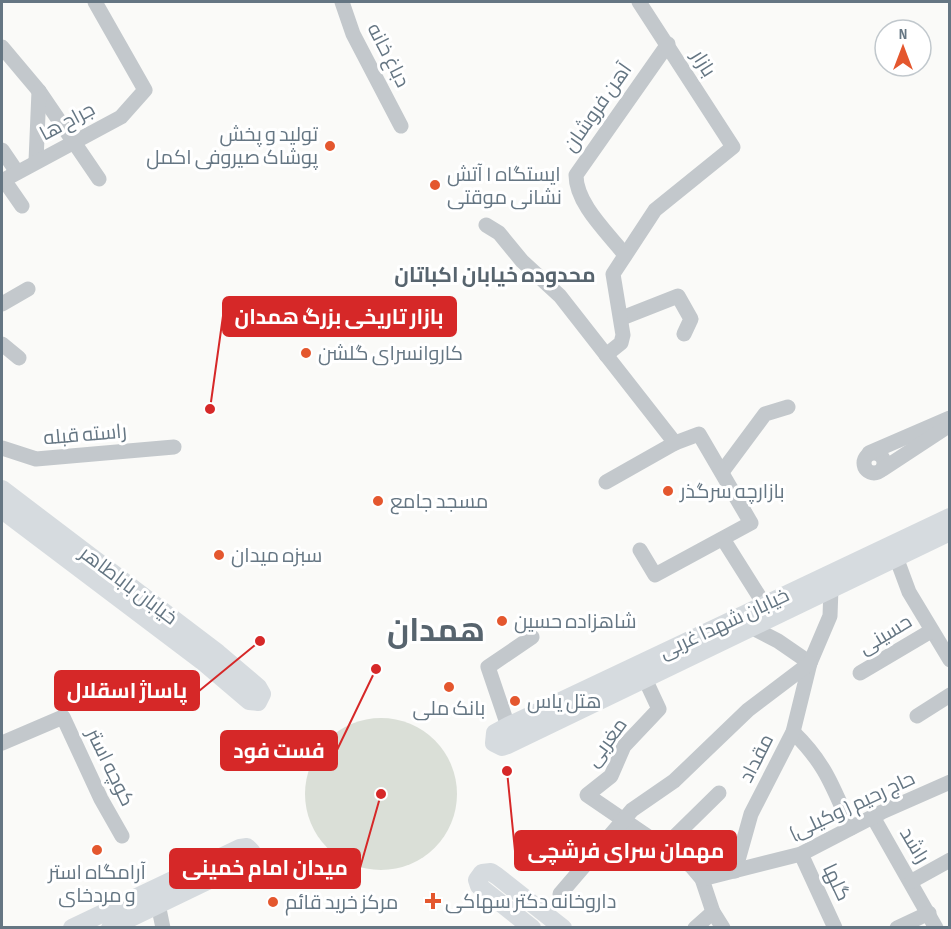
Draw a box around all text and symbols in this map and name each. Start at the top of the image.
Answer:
north arrow [873,18,933,78]
street label: دباغ خانه [361,19,414,92]
text: N [899,25,907,44]
street label: بازار [685,45,721,81]
street label: آهن فروشان [558,58,638,157]
street label: جراح ها [36,97,100,147]
place label: تولید و پخش پوشاک صیروفی اکمل [146,123,319,170]
marker: تولید و پخش پوشاک صیروفی اکمل [323,139,337,153]
place label: ایستگاه ۱ آتش نشانی موقتی [447,163,562,210]
marker: ایستگاه ۱ آتش نشانی موقتی [428,178,442,192]
district label: محدوده خیابان اکباتان [394,263,596,288]
callout: بازار تاریخی بزرگ همدان [223,297,456,336]
text: بازار تاریخی بزرگ همدان [235,305,443,330]
place label: کاروانسرای گلشن [318,342,463,366]
marker: کاروانسرای گلشن [299,346,313,360]
street label: راسته قبله [42,419,128,451]
place label: بازارچه سرگذر [679,480,785,504]
marker: بازارچه سرگذر [661,484,675,498]
place label: مسجد جامع [390,490,488,515]
marker: مسجد جامع [371,494,385,508]
street label: خیابان باباطاهر [74,541,182,630]
place label: سبزه میدان [231,544,322,568]
marker: سبزه میدان [212,548,226,562]
street label: خیابان شهدا غربی [656,583,793,664]
place label: شاهزاده حسین [514,610,636,634]
street label: حسینی [855,610,916,660]
district label: همدان [387,612,485,651]
marker: شاهزاده حسین [495,614,509,628]
callout: پاساژ اسقلال [55,671,199,710]
text: پاساژ اسقلال [67,679,188,706]
marker: بانک ملی [442,680,456,694]
place label: هتل یاس [527,690,601,714]
marker: هتل یاس [508,694,522,708]
place label: بانک ملی [413,697,485,721]
street label: مغربی [581,713,633,772]
street label: کوچه استر [81,724,139,810]
street label: مقداد [735,730,779,787]
callout: فست فود [221,731,337,770]
text: فست فود [233,739,325,764]
street label: حاج رحیم ( وکیلی) [786,766,919,846]
street label: راشد [894,823,934,868]
callout: مهمان سرای فرشچی [515,831,736,870]
text: مهمان سرای فرشچی [528,839,724,866]
marker: آرامگاه استر و مردخای [90,843,104,857]
callout: میدان امام خمینی [170,849,360,888]
text: میدان امام خمینی [182,856,348,882]
street label: گلها [817,860,855,905]
place label: آرامگاه استر و مردخای [47,861,146,908]
place label: داروخانه دکتر سهاکی [445,890,616,914]
place label: مرکز خرید قائم [285,891,398,916]
marker: داروخانه دکتر سهاکی [426,894,440,908]
marker: مرکز خرید قائم [266,895,280,909]

